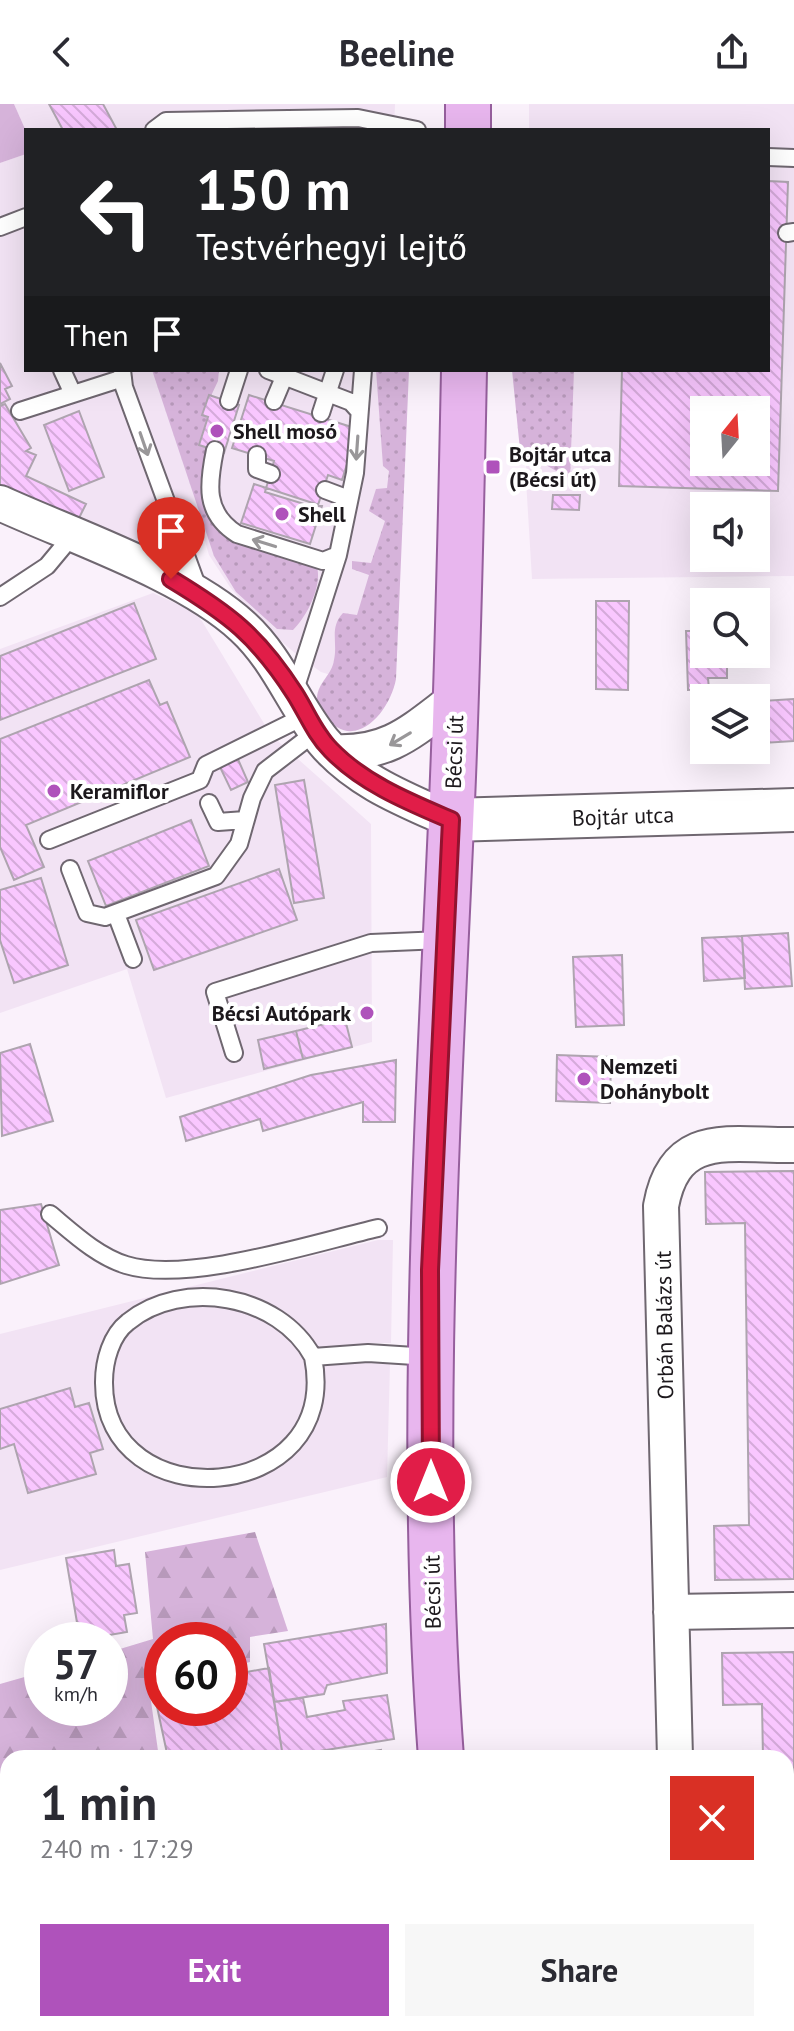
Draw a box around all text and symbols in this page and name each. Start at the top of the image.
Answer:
text: Beeline [339,29,455,76]
icon: back [40,30,84,74]
icon: share [710,30,754,74]
text: 150 m [196,153,351,225]
icon: left [64,160,168,264]
text: Testvérhegyi lejtő [196,223,467,270]
icon: arrive [145,312,189,356]
text: Then [64,315,129,354]
north arrow [690,396,770,476]
map controls [690,396,770,764]
place label: Shell mosó [233,417,337,445]
marker: Shell mosó [208,422,226,440]
one-way arrow [138,432,153,457]
one-way arrow [349,434,364,461]
place label: Bojtár utca (Bécsi út) [509,440,612,493]
marker: Bojtár utca (Bécsi út) [484,458,502,476]
button: sound [690,492,770,572]
pin [137,497,205,579]
place label: Shell [298,500,346,528]
marker: Shell [273,505,291,523]
icon: arrive [149,509,193,553]
one-way arrow [252,535,278,550]
button: search [690,588,770,668]
button: layers [690,684,770,764]
street label: Bécsi út [439,714,469,789]
one-way arrow [389,730,411,747]
place label: Keramiflor [70,777,169,805]
marker: Keramiflor [45,782,63,800]
street label: Bojtár utca [571,800,675,832]
place label: Bécsi Autópark [212,999,351,1027]
marker: Bécsi Autópark [358,1004,376,1022]
place label: Nemzeti Dohánybolt [600,1052,710,1105]
marker: Nemzeti Dohánybolt [575,1070,593,1088]
street label: Orbán Balázs út [649,1250,679,1400]
position arrow [389,1440,473,1524]
street label: Bécsi út [417,1554,447,1629]
speed limit sign: 60 [144,1622,248,1726]
text: 57 [53,1638,99,1690]
text: km/h [54,1681,98,1707]
text: 1 min [40,1771,157,1833]
button: close [670,1776,754,1860]
text: 240 m · 17:29 [40,1832,194,1865]
button: Exit [40,1924,389,2016]
button: Share [405,1924,754,2016]

